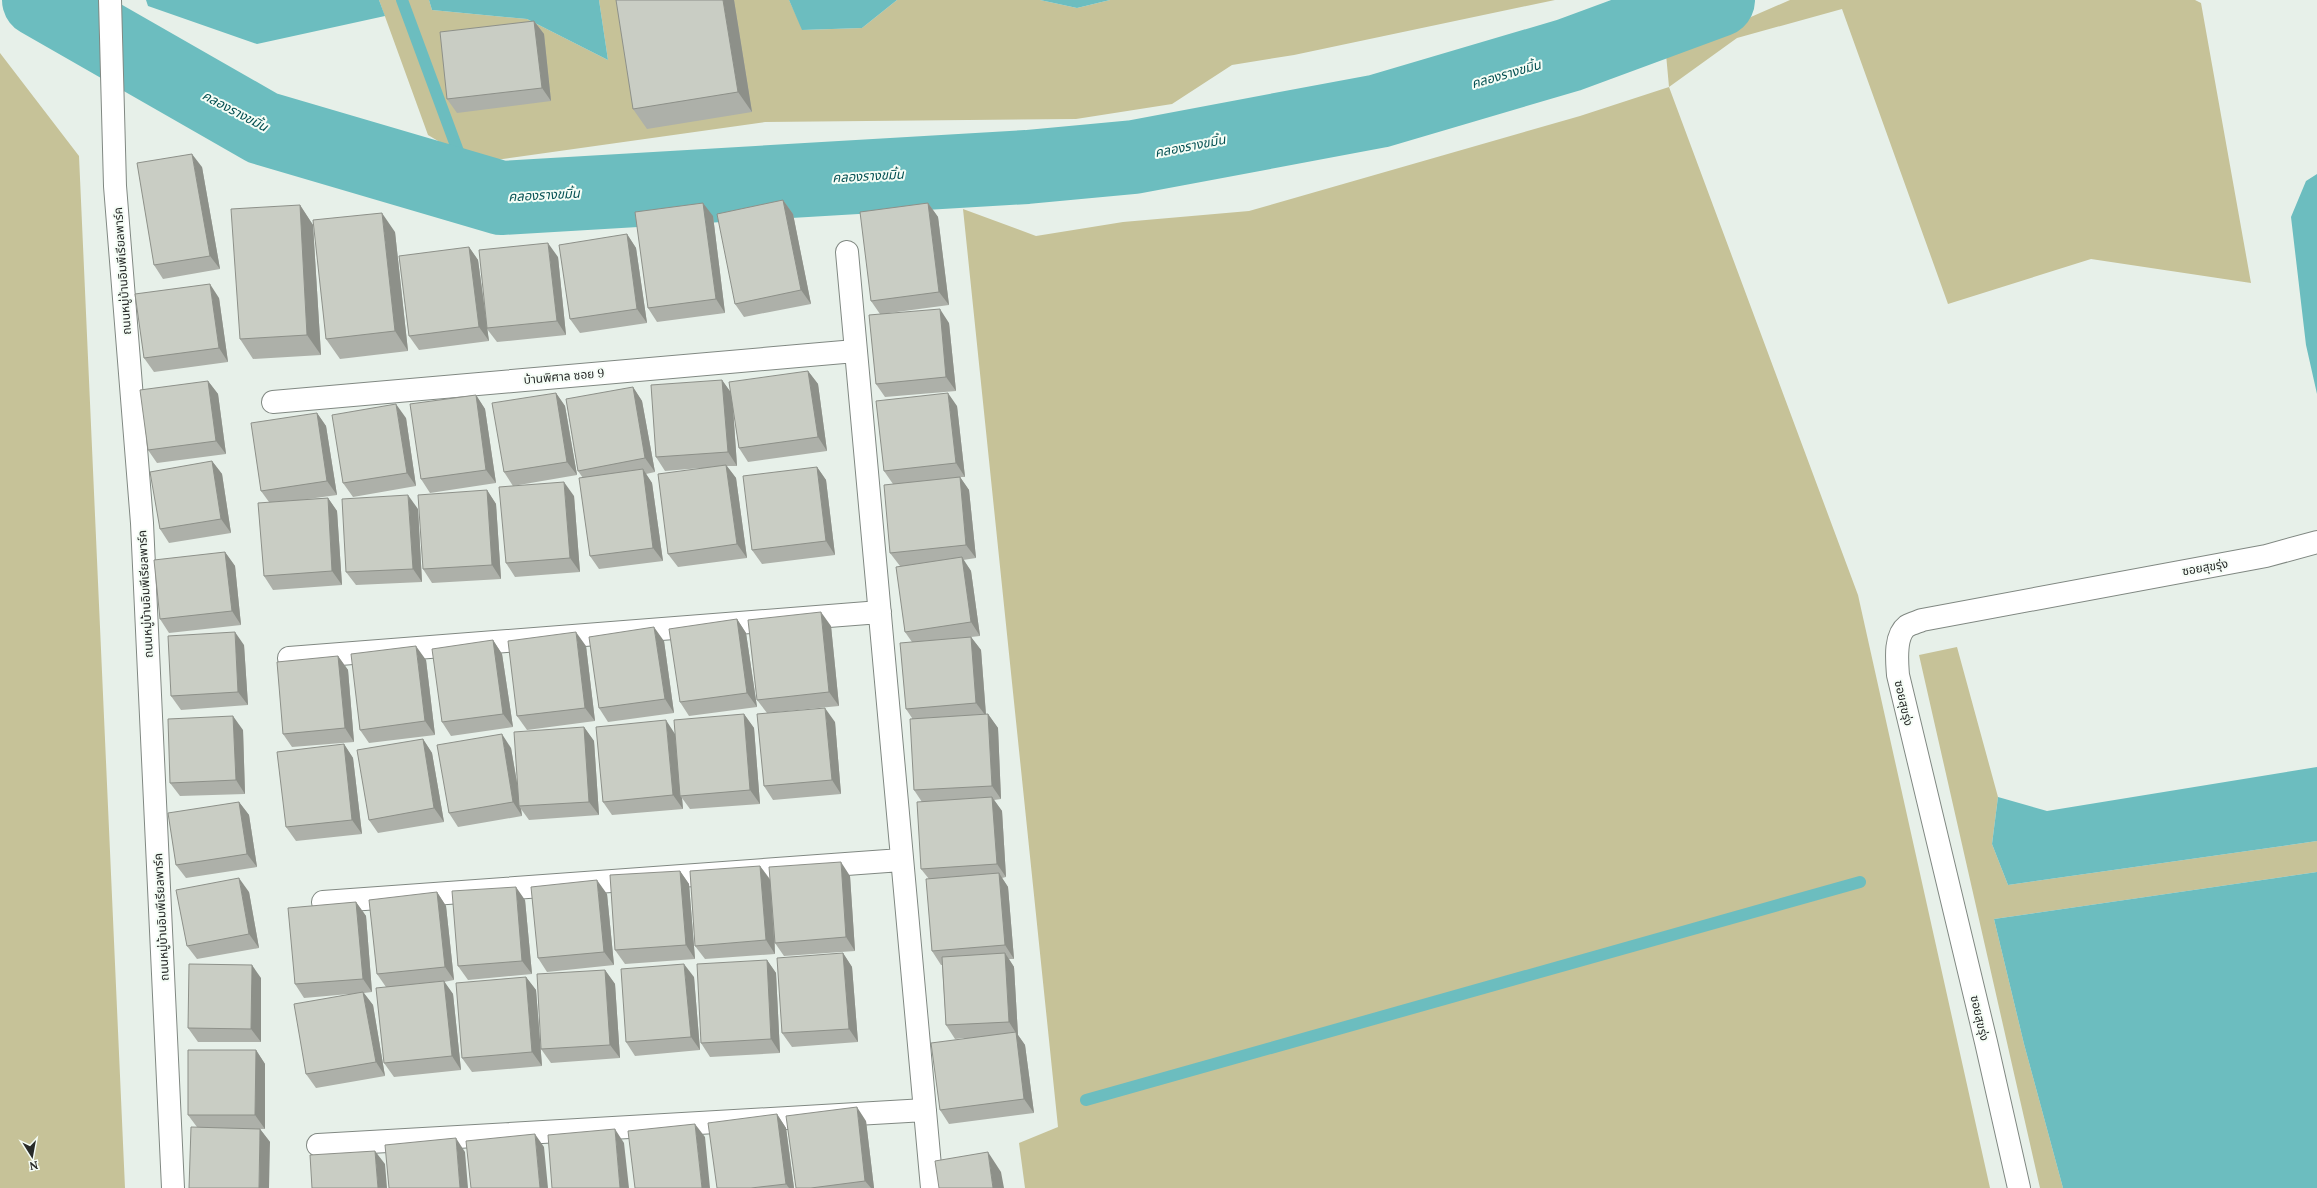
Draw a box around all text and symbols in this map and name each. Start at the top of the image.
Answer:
water label: คลองรางขมิ้น [1469,55,1544,92]
water label: คลองรางขมิ้น [199,87,272,136]
water label: คลองรางขมิ้น [1153,130,1228,161]
water label: คลองรางขมิ้น [832,165,905,186]
water label: คลองรางขมิ้น [508,184,581,205]
street label: ถนนหมู่บ้านอิมพีเรียลพาร์ค [110,207,134,335]
street label: บ้านพิศาล ซอย 9 [523,365,605,387]
street label: ถนนหมู่บ้านอิมพีเรียลพาร์ค [134,530,156,658]
street label: ซอยสุขรุ่ง [2181,556,2229,578]
street label: ซอยสุขรุ่ง [1891,679,1917,727]
street label: ถนนหมู่บ้านอิมพีเรียลพาร์ค [150,853,172,981]
street label: ซอยสุขรุ่ง [1967,994,1993,1042]
north arrow [12,1136,52,1176]
text: N [28,1158,39,1174]

